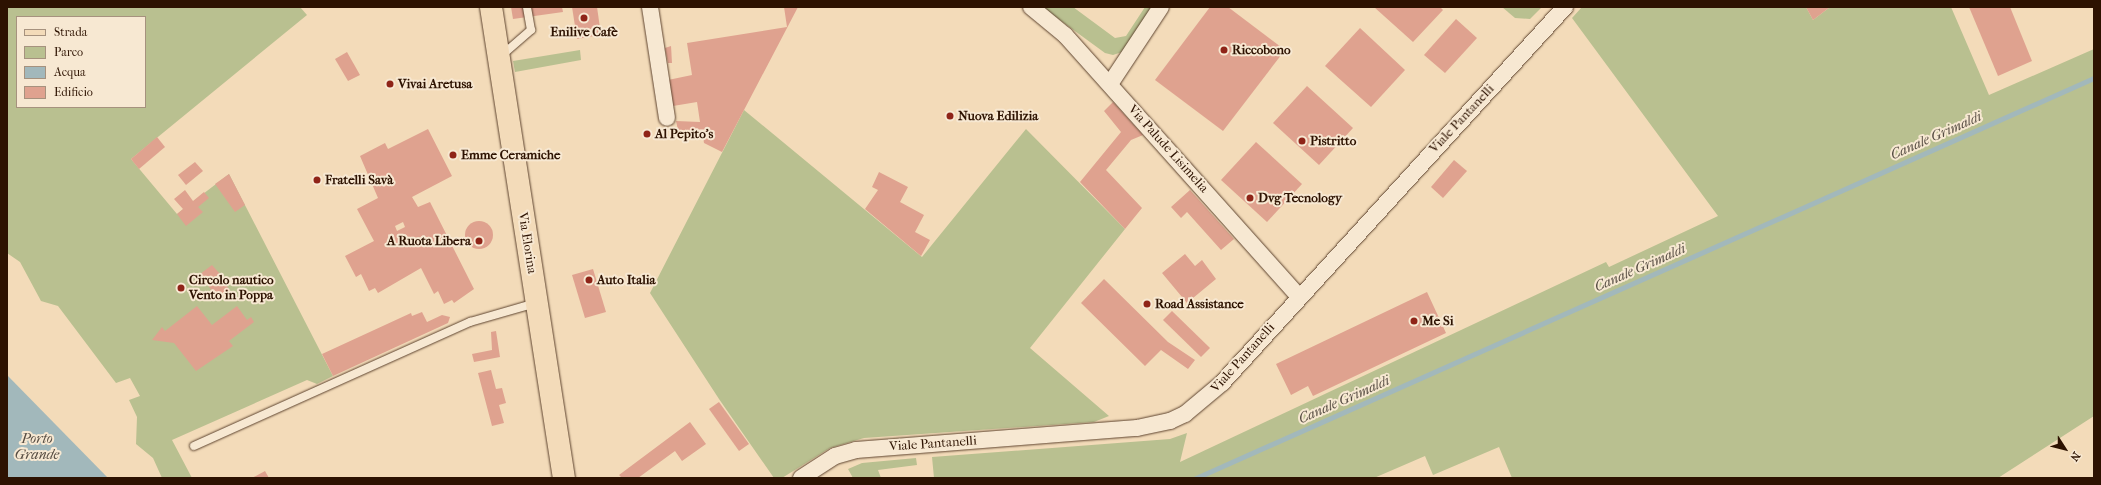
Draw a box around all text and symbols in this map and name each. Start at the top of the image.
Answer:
marker: Enilive Cafè [579,13,589,23]
legend [16,16,146,108]
place label: Enilive Cafè [550,24,618,40]
text: Strada [54,25,87,39]
place label: Riccobono [1232,42,1291,58]
text: Parco [54,45,83,59]
marker: Riccobono [1219,45,1229,55]
text: Acqua [54,65,86,79]
place label: Vivai Aretusa [398,76,472,92]
marker: Vivai Aretusa [385,79,395,89]
street label: Viale Pantanelli [1426,82,1498,156]
text: Edificio [54,85,93,99]
street label: Via Palude Lisimelia [1124,102,1212,196]
place label: Nuova Edilizia [958,108,1038,124]
water label: Canale Grimaldi [1888,108,1984,164]
marker: Nuova Edilizia [945,111,955,121]
place label: Al Pepito's [655,126,713,142]
marker: Al Pepito's [642,129,652,139]
place label: Pistritto [1310,133,1356,149]
marker: Pistritto [1297,136,1307,146]
place label: Emme Ceramiche [461,147,560,163]
marker: Emme Ceramiche [448,150,458,160]
place label: Fratelli Savà [325,172,393,188]
marker: Fratelli Savà [312,175,322,185]
place label: Dvg Tecnology [1258,190,1342,206]
marker: Dvg Tecnology [1245,193,1255,203]
street label: Via Elorina [514,211,540,275]
place label: A Ruota Libera [387,233,471,249]
marker: A Ruota Libera [474,236,484,246]
water label: Canale Grimaldi [1592,240,1688,296]
place label: Auto Italia [597,272,656,288]
place label: Circolo nautico Vento in Poppa [189,273,274,304]
marker: Auto Italia [584,275,594,285]
marker: Circolo nautico Vento in Poppa [176,283,186,293]
place label: Road Assistance [1155,296,1244,312]
marker: Road Assistance [1142,299,1152,309]
place label: Me Si [1422,313,1453,329]
marker: Me Si [1409,316,1419,326]
street label: Viale Pantanelli [1208,320,1278,396]
water label: Canale Grimaldi [1296,372,1392,428]
north arrow [2045,429,2085,469]
water label: Porto Grande [15,431,59,464]
street label: Viale Pantanelli [889,433,977,455]
text: N [2067,449,2083,464]

